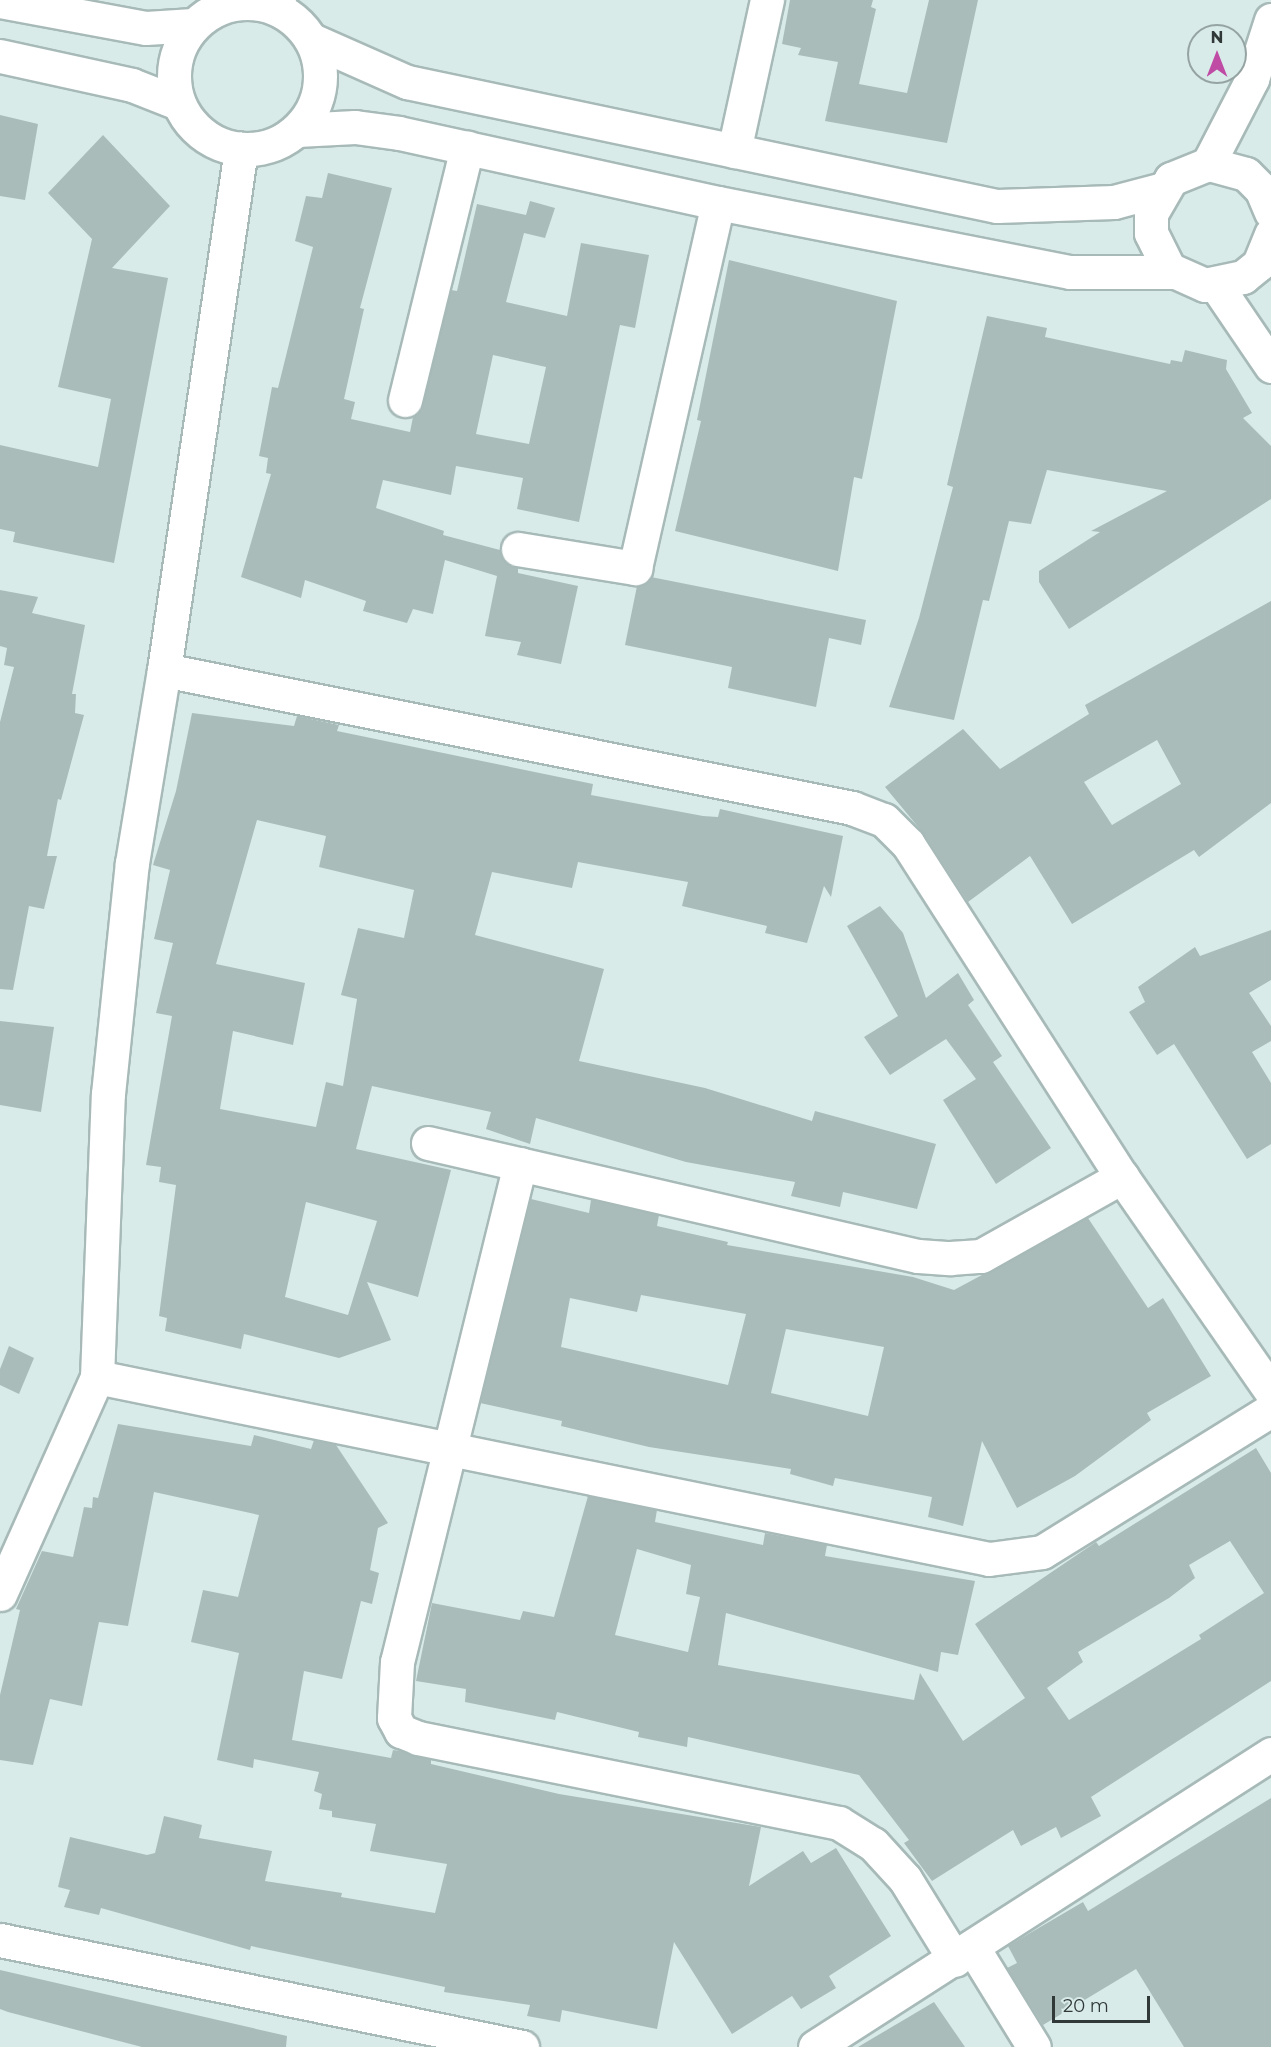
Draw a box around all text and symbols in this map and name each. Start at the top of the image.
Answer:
north arrow [1187,24,1247,84]
text: N [1211,28,1223,47]
scale bar [1055,1984,1152,2022]
text: 20 m [1063,1995,1109,2017]

